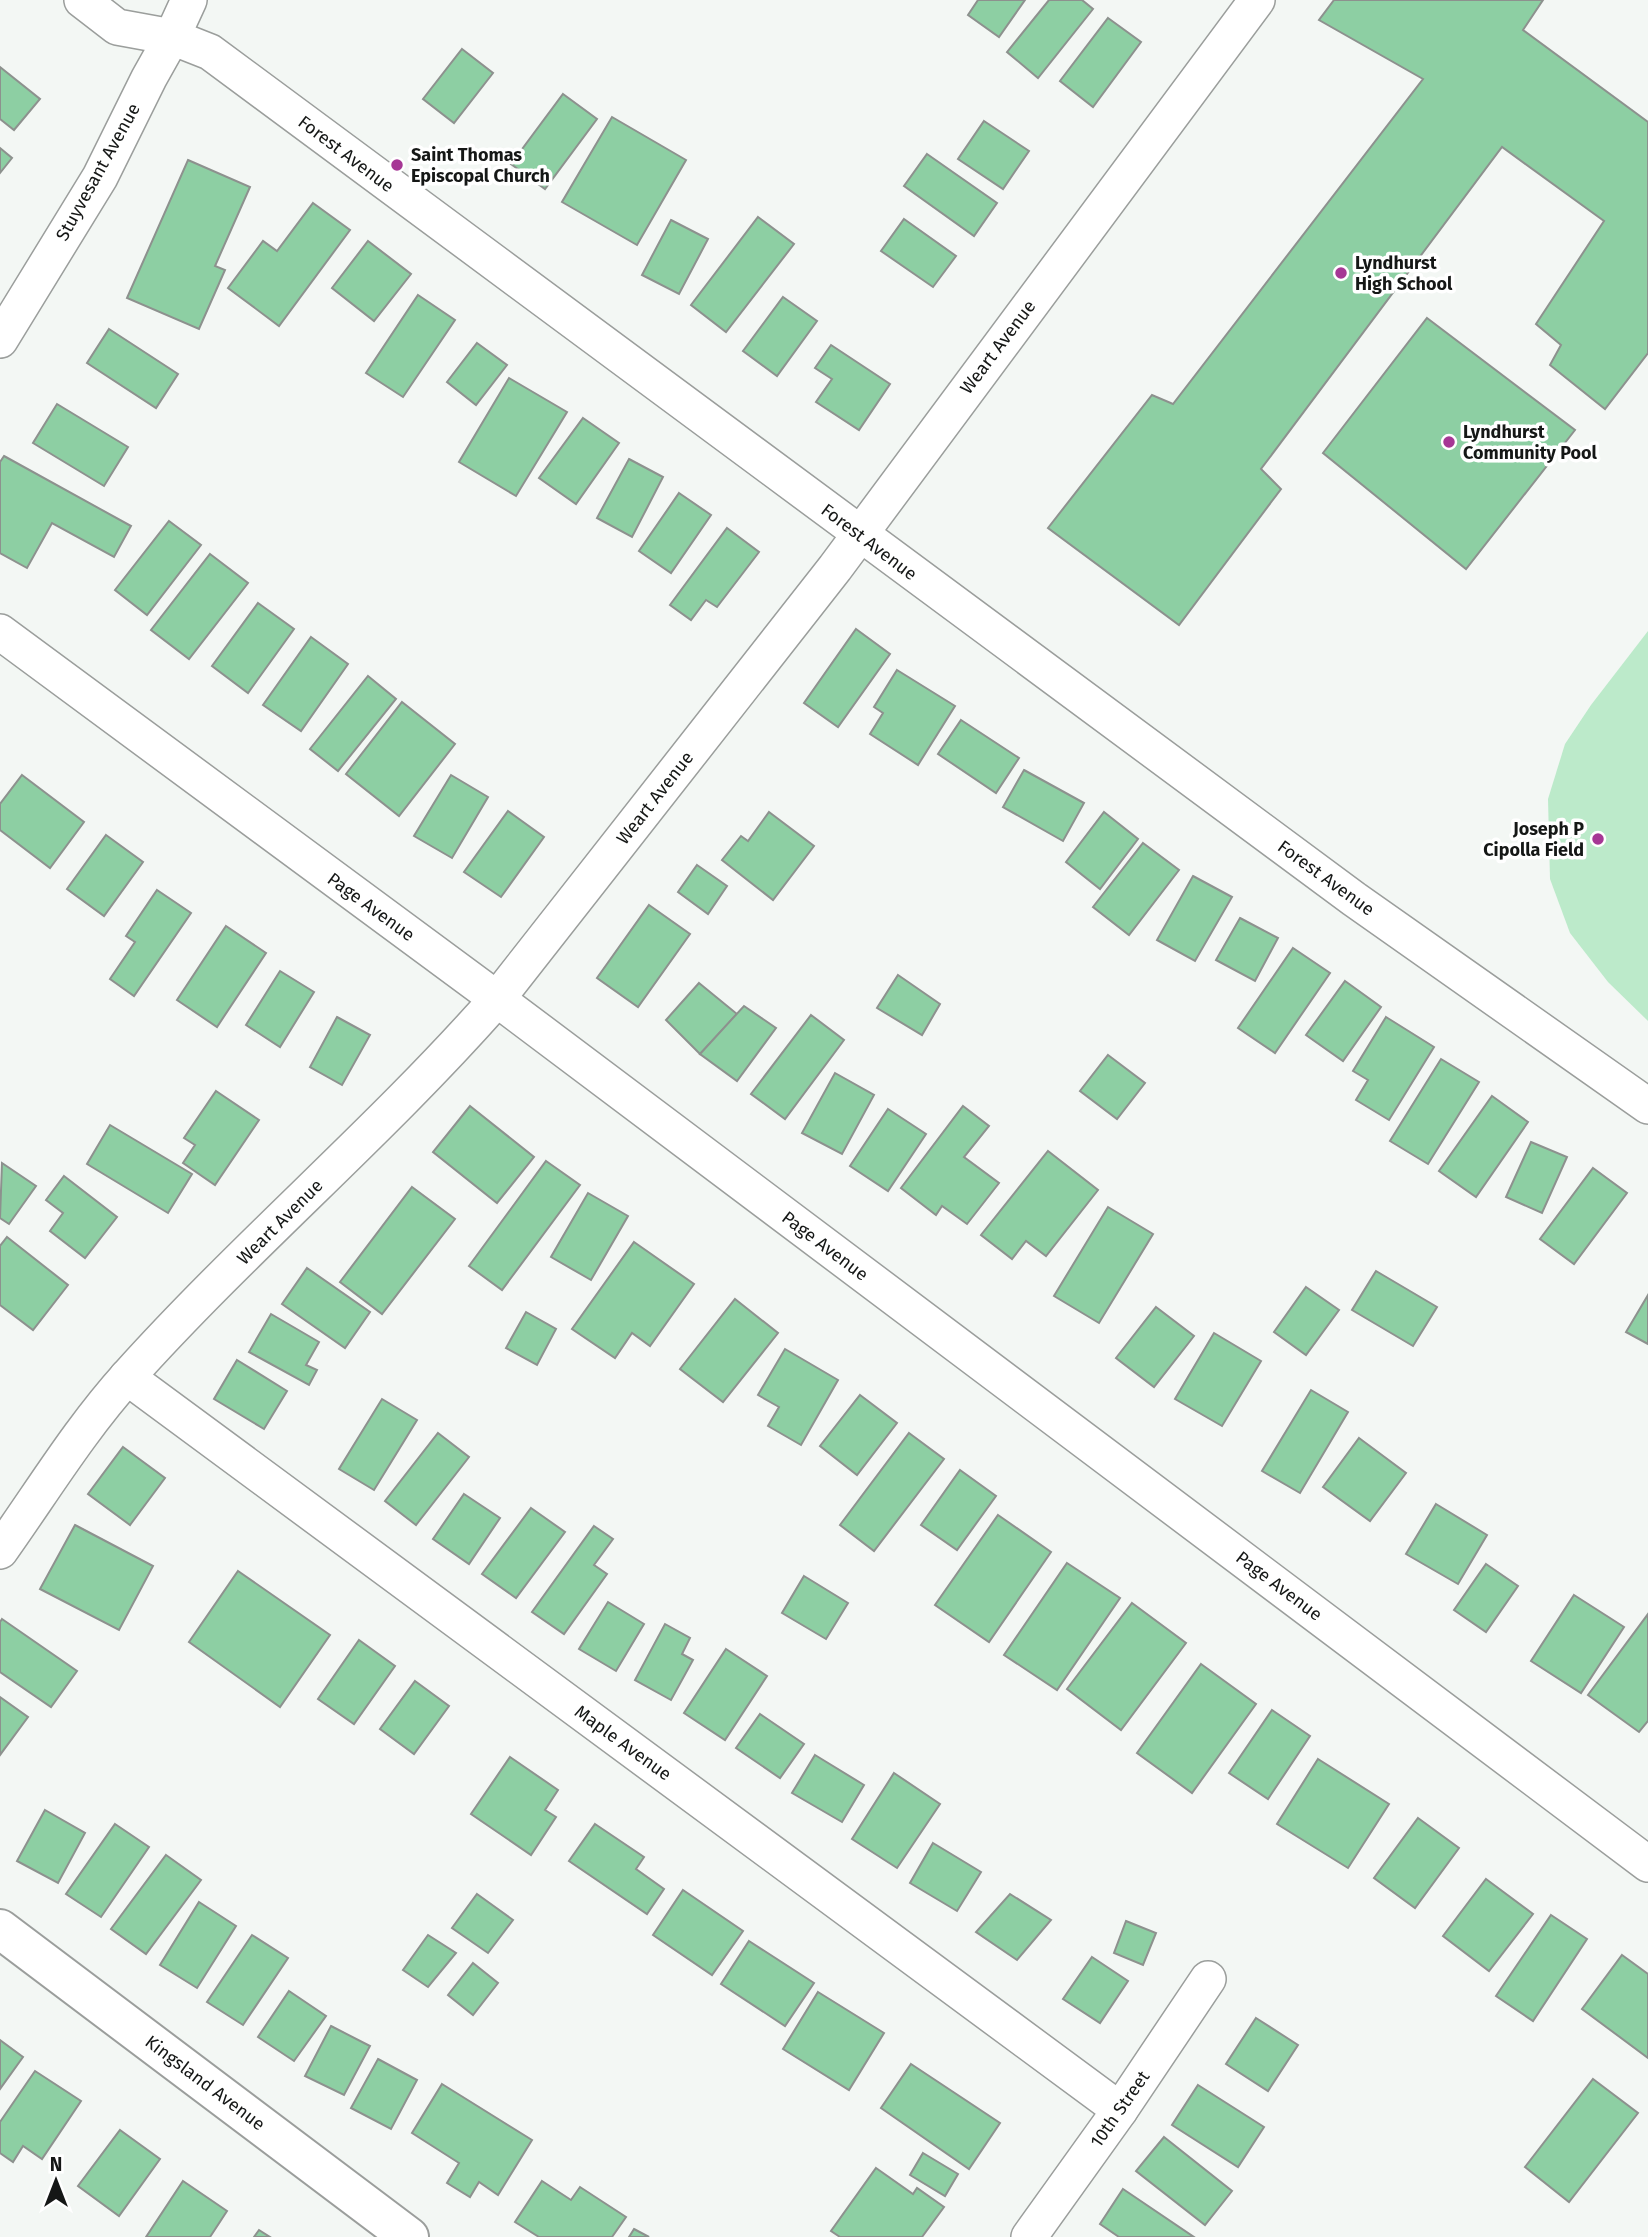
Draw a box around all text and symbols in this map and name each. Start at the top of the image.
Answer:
street label: Stuyvesant Avenue [51,99,145,245]
street label: Forest Avenue [294,111,398,197]
place label: Saint Thomas Episcopal Church [411,144,550,187]
marker: Saint Thomas Episcopal Church [389,157,405,173]
place label: Lyndhurst High School [1355,252,1453,295]
marker: Lyndhurst High School [1333,265,1349,281]
street label: Weart Avenue [955,296,1041,398]
place label: Lyndhurst Community Pool [1463,421,1597,464]
marker: Lyndhurst Community Pool [1441,434,1457,450]
street label: Forest Avenue [817,499,921,585]
street label: Weart Avenue [612,747,698,849]
place label: Joseph P Cipolla Field [1483,818,1584,861]
marker: Joseph P Cipolla Field [1590,831,1606,847]
street label: Forest Avenue [1273,835,1379,921]
street label: Page Avenue [323,868,419,946]
street label: Weart Avenue [233,1175,327,1269]
street label: Page Avenue [777,1206,873,1286]
street label: Page Avenue [1231,1546,1327,1626]
street label: Maple Avenue [570,1701,676,1785]
street label: Kingsland Avenue [141,2031,269,2135]
street label: 10th Street [1086,2066,1155,2152]
north arrow [21,2146,91,2216]
text: N [50,2153,62,2176]

